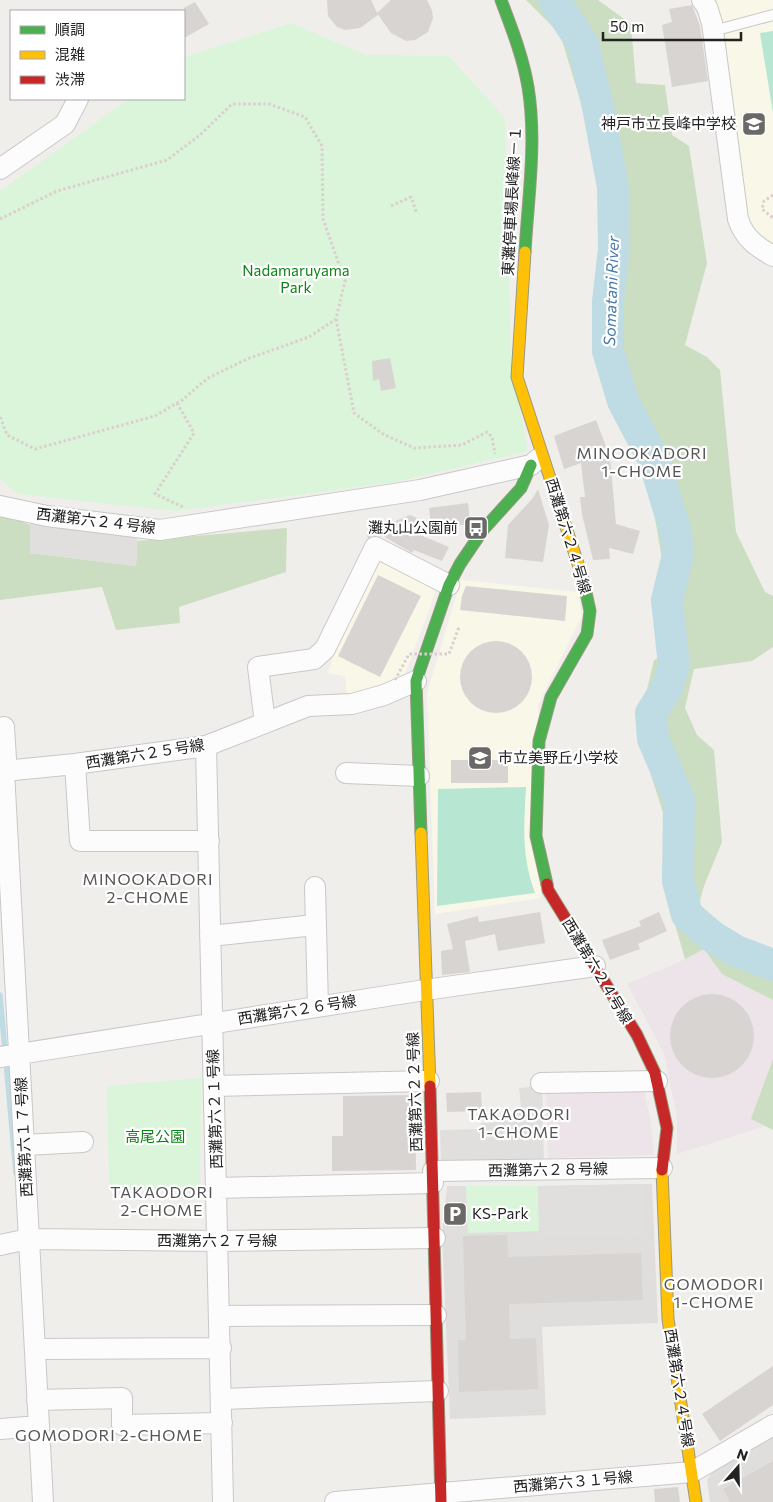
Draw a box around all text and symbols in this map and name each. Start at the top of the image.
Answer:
legend [10,10,185,100]
scale bar [603,10,740,42]
text: 50 m [610,17,644,35]
text: 順調 [55,20,85,38]
text: 混雑 [55,45,85,63]
text: 渋滞 [55,70,85,88]
school or university icon: 神戸市立長峰中学校 [741,111,767,137]
place label: 神戸市立長峰中学校 [601,114,736,132]
street label: 東灘停車場長峰線－１ [498,126,524,276]
water label: Somatani River [599,235,622,346]
park label: Nadamaruyama Park [242,261,350,296]
district label: MINOOKADORI 1-CHOME [577,443,707,480]
street label: 西灘第六２４号線 [543,476,595,596]
street label: 西灘第六２４号線 [35,504,157,536]
bus stop icon: 灘丸山公園前 [463,515,489,541]
place label: 灘丸山公園前 [368,518,458,536]
street label: 西灘第六２５号線 [84,735,206,771]
school or university icon: 市立美野丘小学校 [467,745,493,771]
place label: 市立美野丘小学校 [498,748,618,766]
district label: MINOOKADORI 2-CHOME [83,869,213,906]
street label: 西灘第六２４号線 [559,914,636,1027]
street label: 西灘第六２６号線 [236,991,358,1027]
street label: 西灘第六２２号線 [403,1032,425,1152]
street label: 西灘第六２１号線 [203,1049,225,1169]
street label: 西灘第六１７号線 [11,1077,35,1197]
district label: TAKAODORI 1-CHOME [467,1104,571,1141]
park label: 高尾公園 [125,1127,185,1145]
street label: 西灘第六２８号線 [488,1159,608,1179]
district label: TAKAODORI 2-CHOME [110,1182,214,1219]
parking icon: KS-Park [442,1201,468,1227]
place label: KS-Park [472,1204,529,1222]
street label: 西灘第六２７号線 [157,1231,277,1249]
district label: GOMODORI 1-CHOME [664,1274,764,1311]
street label: 西灘第六２４号線 [662,1327,698,1449]
district label: GOMODORI 2-CHOME [15,1425,203,1444]
north arrow [713,1442,763,1492]
text: N [735,1445,750,1464]
street label: 西灘第六３１号線 [512,1467,633,1495]

